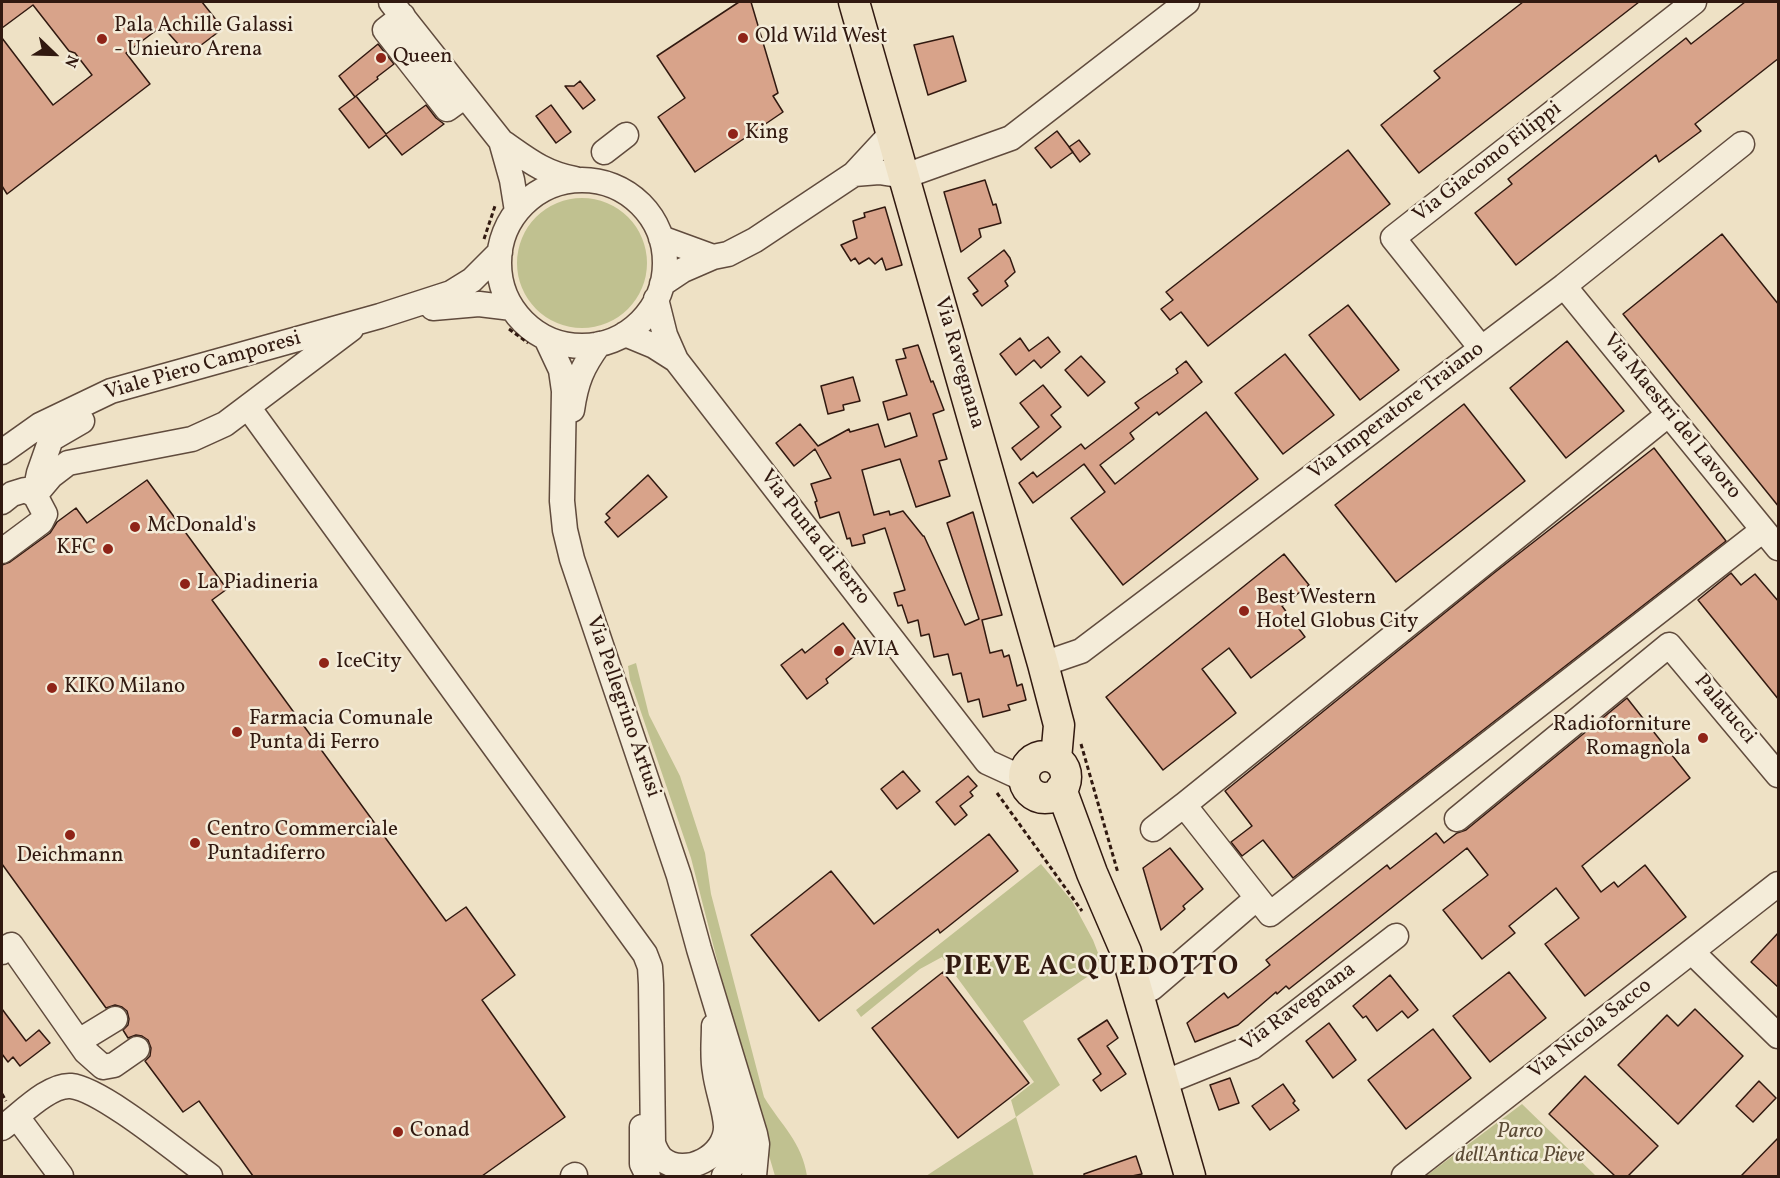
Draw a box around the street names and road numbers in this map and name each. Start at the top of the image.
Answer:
street label: Via Giacomo Filippi [1409,97,1567,229]
street label: Via Ravegnana [927,294,989,432]
street label: Viale Piero Camporesi [102,327,304,407]
street label: Via Maestri del Lavoro [1596,329,1746,505]
street label: Via Imperatore Traiano [1304,338,1490,486]
street label: Via Punta di Ferro [753,465,875,611]
street label: Via Pellegrino Artusi [579,613,665,801]
street label: Palatucci [1688,670,1760,750]
street label: Via Ravegnana [1237,958,1361,1058]
street label: Via Nicola Sacco [1524,974,1658,1086]

